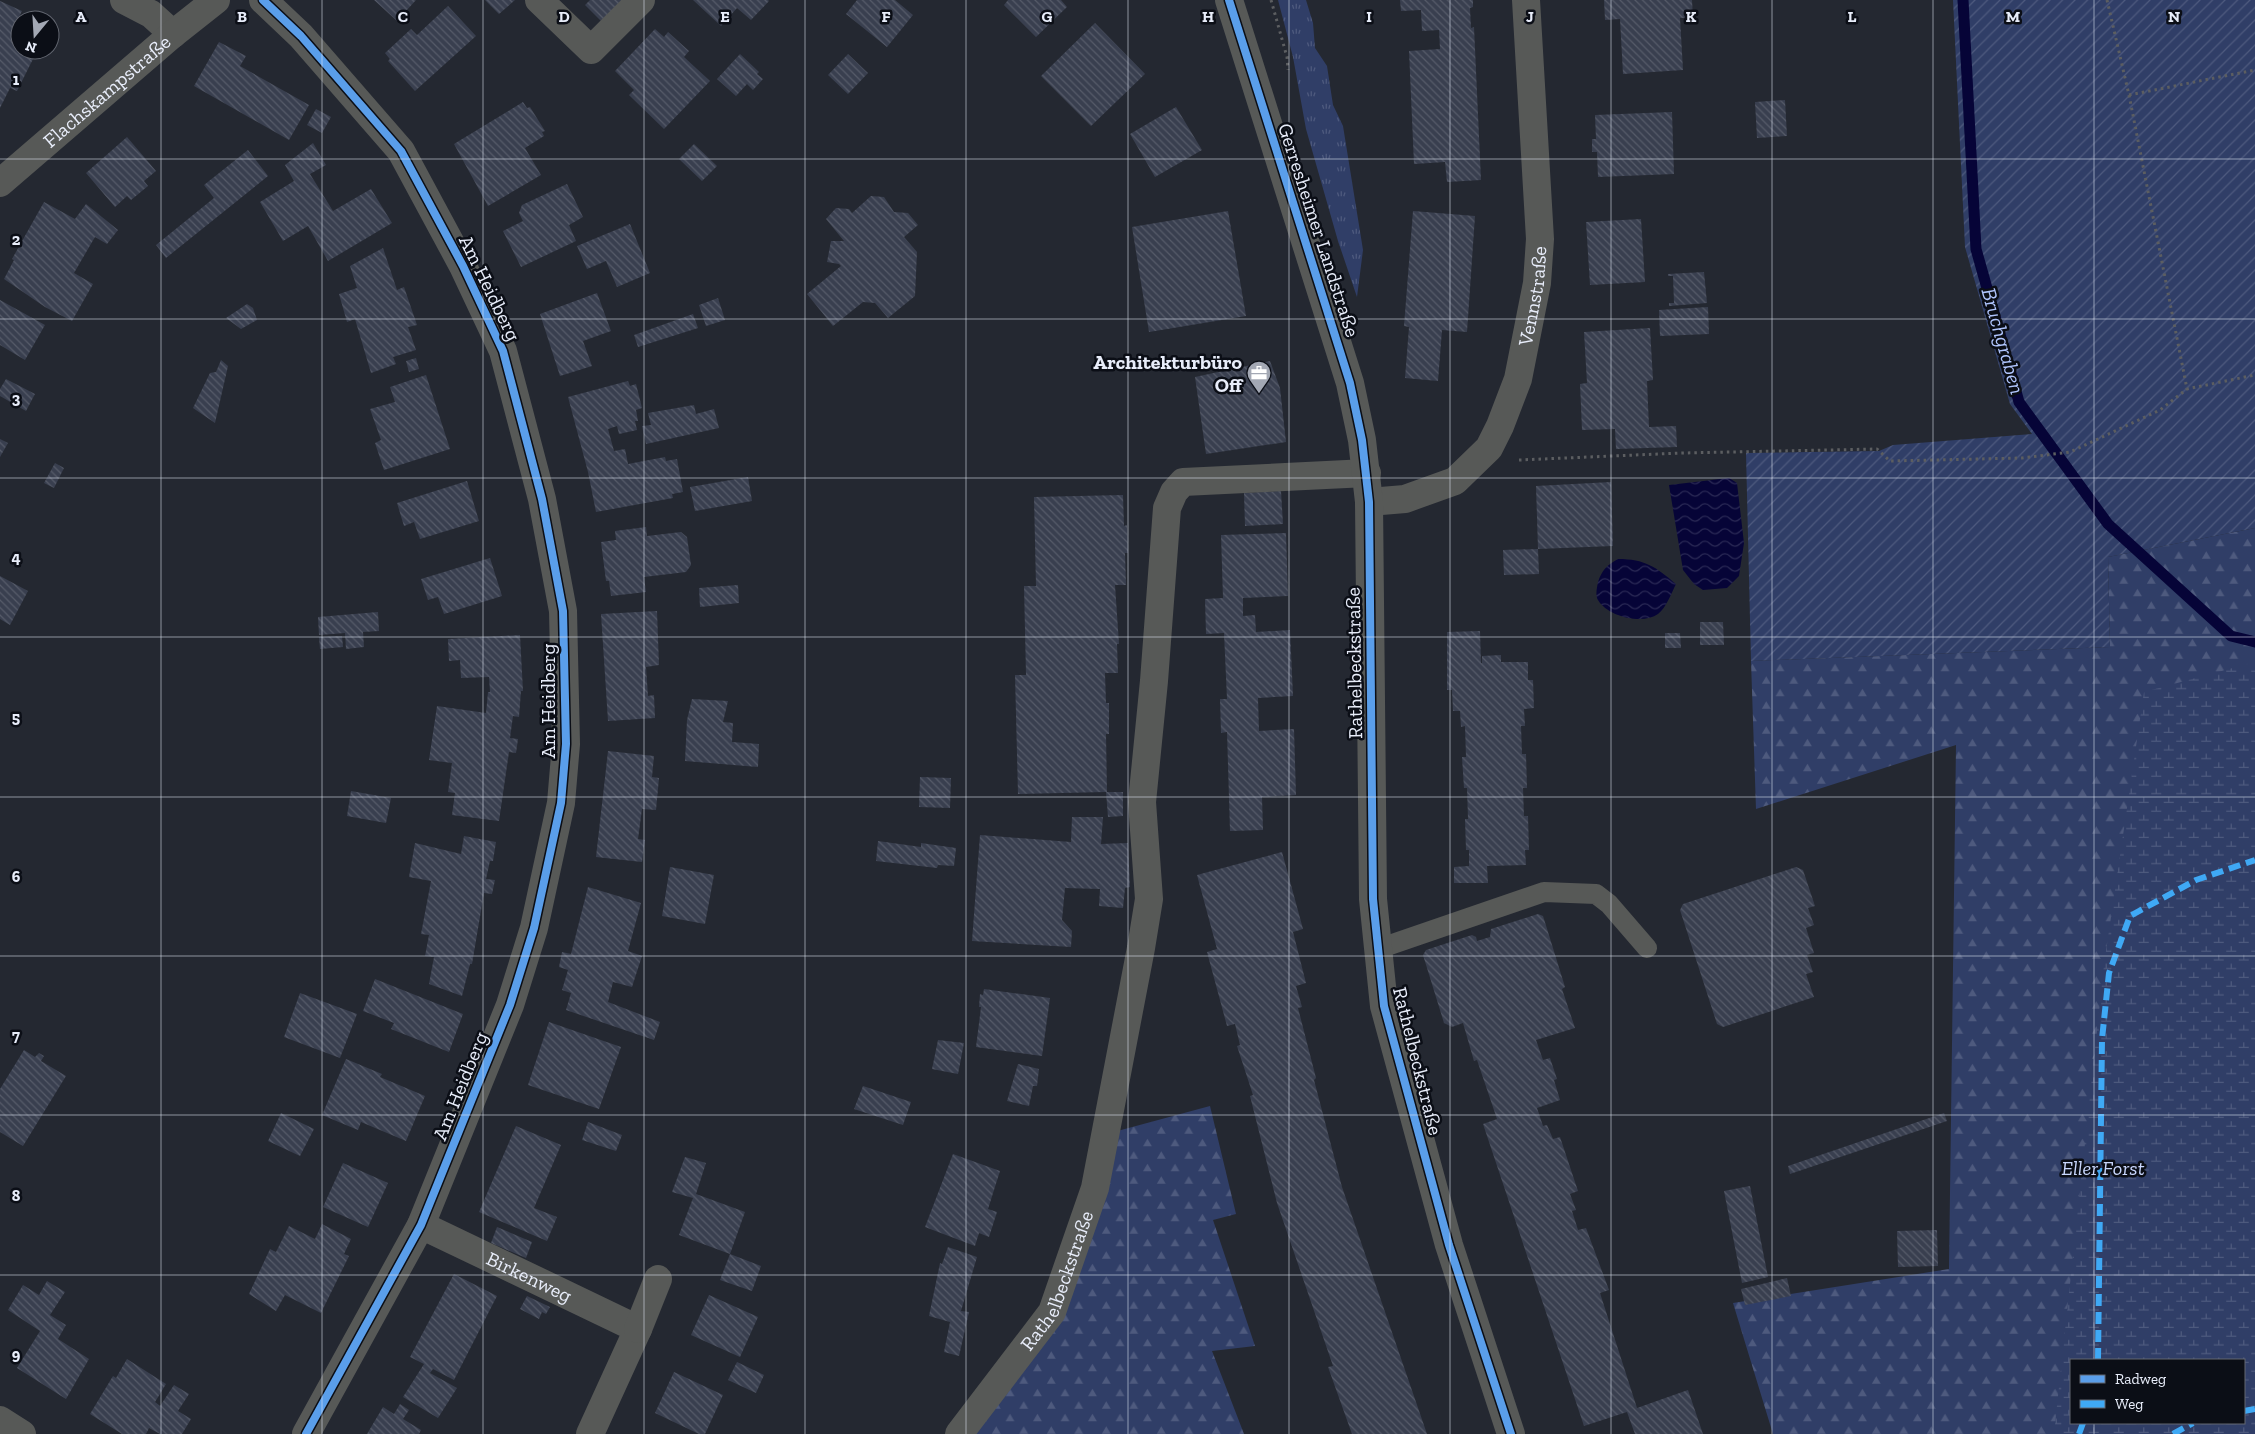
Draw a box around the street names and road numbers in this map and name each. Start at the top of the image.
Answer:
street label: Flachskampstraße [38,30,175,152]
street label: Gerresheimer Landstraße [1273,120,1365,340]
street label: Am Heidberg [454,231,526,345]
street label: Vennstraße [1513,245,1551,349]
street label: Rathelbeckstraße [1341,587,1367,739]
street label: Am Heidberg [536,644,560,758]
street label: Rathelbeckstraße [1388,984,1448,1138]
street label: Am Heidberg [427,1028,493,1144]
street label: Rathelbeckstraße [1015,1207,1098,1355]
street label: Birkenweg [483,1246,576,1308]

